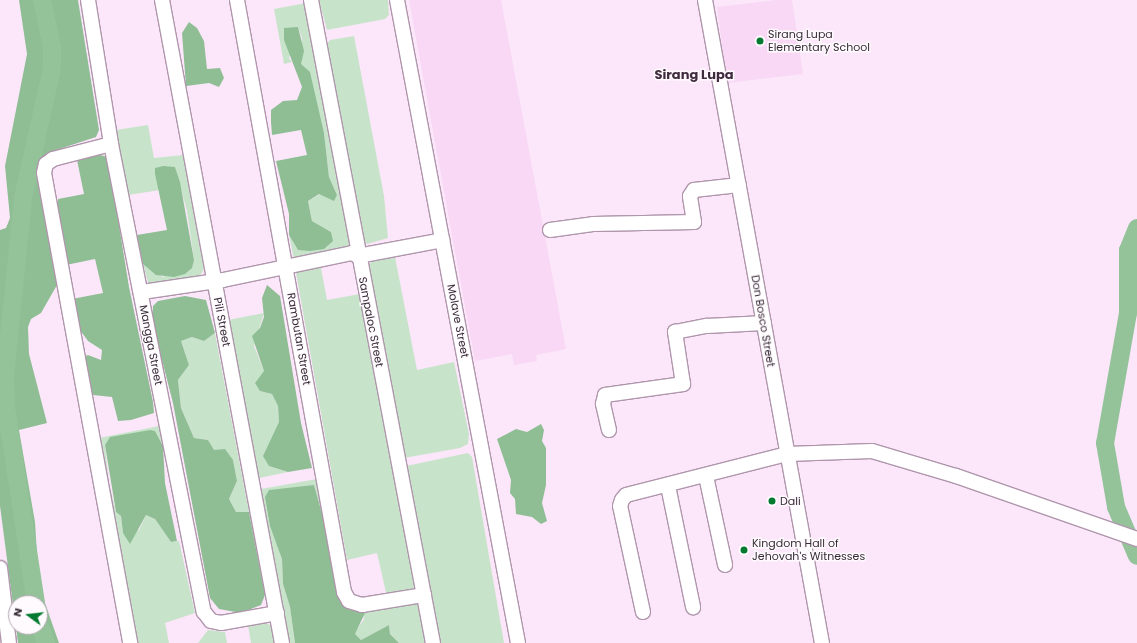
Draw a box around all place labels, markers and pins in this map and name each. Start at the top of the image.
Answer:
place label: Sirang Lupa Elementary School [768,28,870,54]
marker: Sirang Lupa Elementary School [755,36,765,46]
place label: Dali [780,494,801,508]
marker: Dali [767,496,777,506]
place label: Kingdom Hall of Jehovah's Witnesses [752,537,865,563]
marker: Kingdom Hall of Jehovah's Witnesses [739,545,749,555]

